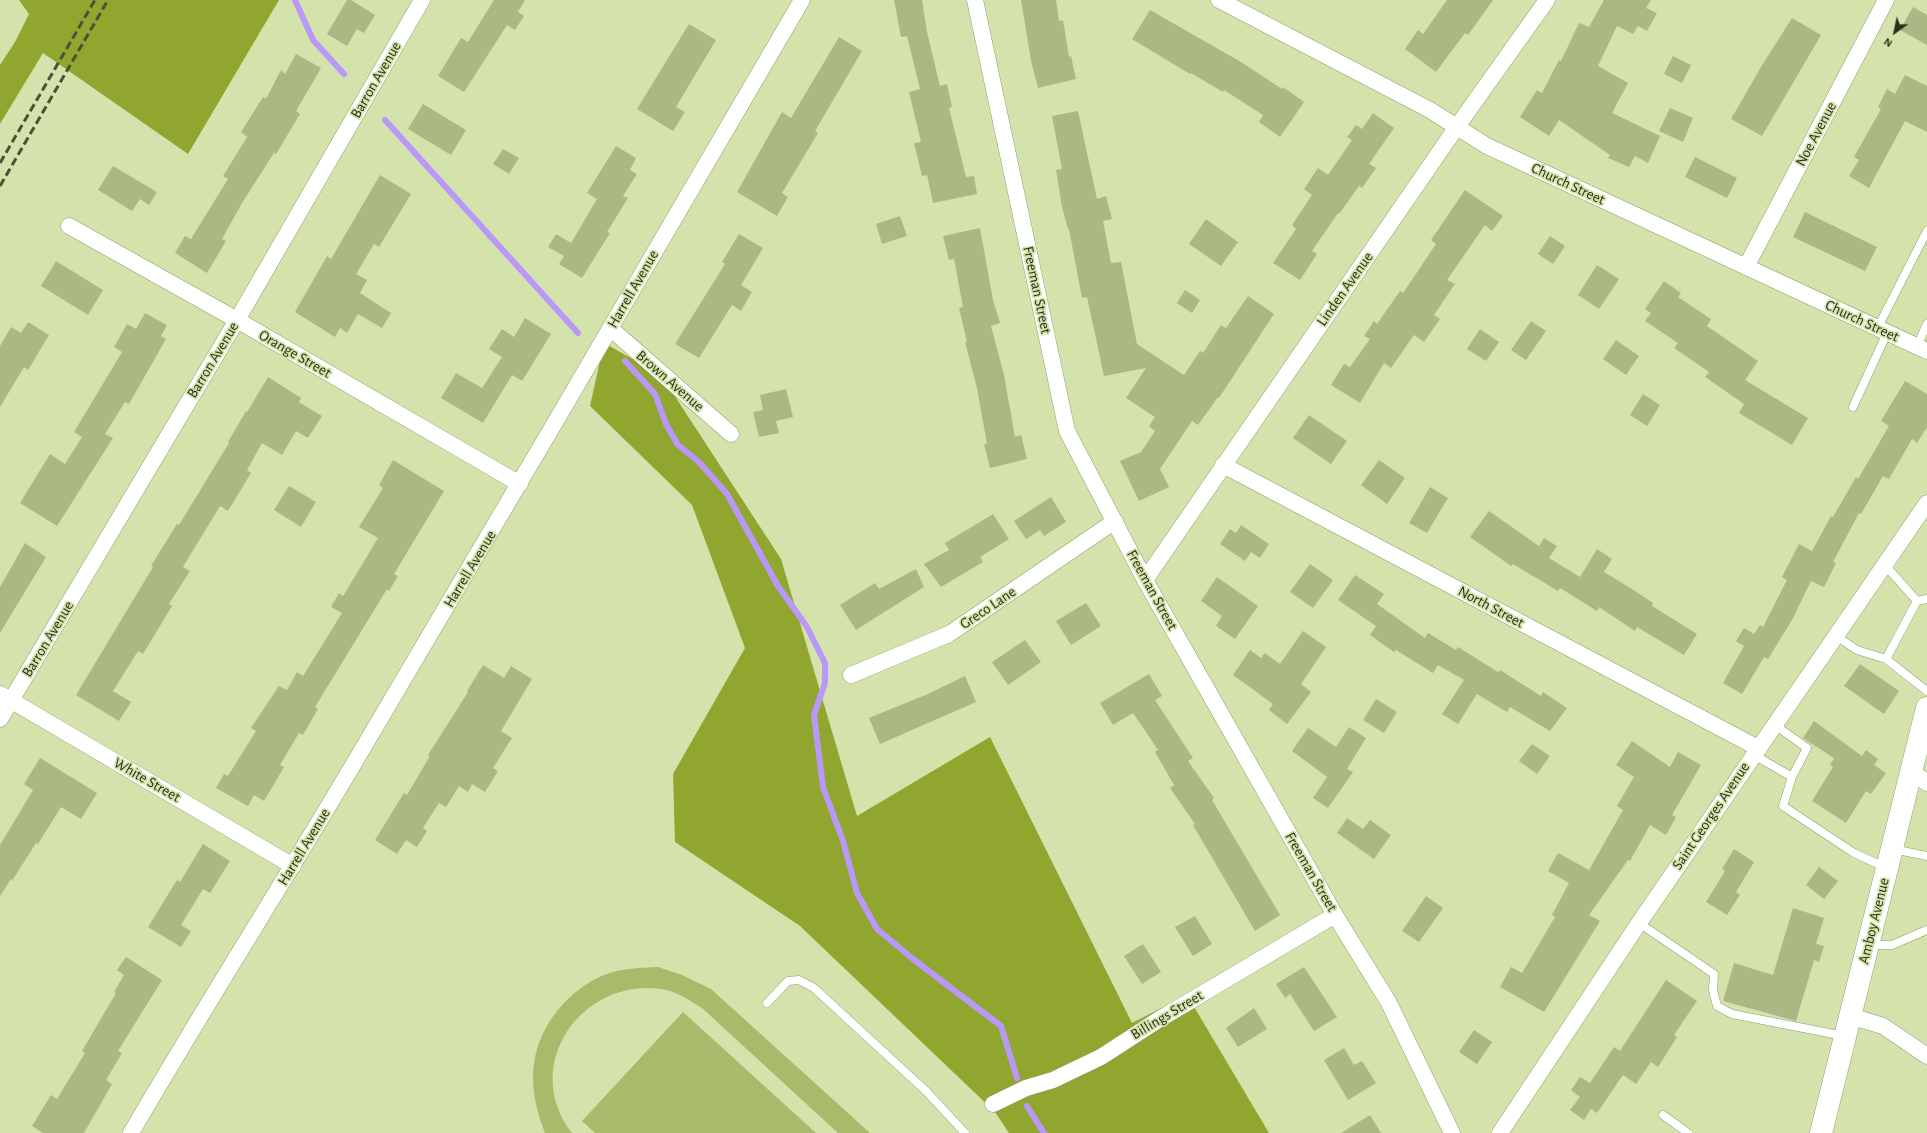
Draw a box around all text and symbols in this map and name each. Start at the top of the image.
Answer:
north arrow [1875,12,1915,52]
text: N [1882,36,1894,49]
street label: Barron Avenue [347,38,405,122]
street label: Noe Avenue [1792,99,1840,169]
street label: Church Street [1528,159,1608,209]
street label: Freeman Street [1019,245,1055,335]
street label: Harrell Avenue [603,247,663,331]
street label: Linden Avenue [1313,249,1377,329]
street label: Church Street [1822,296,1902,346]
street label: Barron Avenue [183,319,243,401]
street label: Orange Street [256,326,334,382]
street label: Brown Avenue [632,347,708,415]
street label: Harrell Avenue [440,527,500,611]
street label: Freeman Street [1123,547,1181,633]
street label: North Street [1455,582,1527,632]
street label: Greco Lane [957,583,1019,633]
street label: Barron Avenue [18,598,78,680]
street label: White Street [110,754,184,806]
street label: Saint Georges Avenue [1668,759,1754,873]
street label: Harrell Avenue [274,805,334,889]
street label: Freeman Street [1281,829,1341,915]
street label: Amboy Avenue [1855,876,1893,966]
street label: Billings Street [1128,986,1206,1044]

